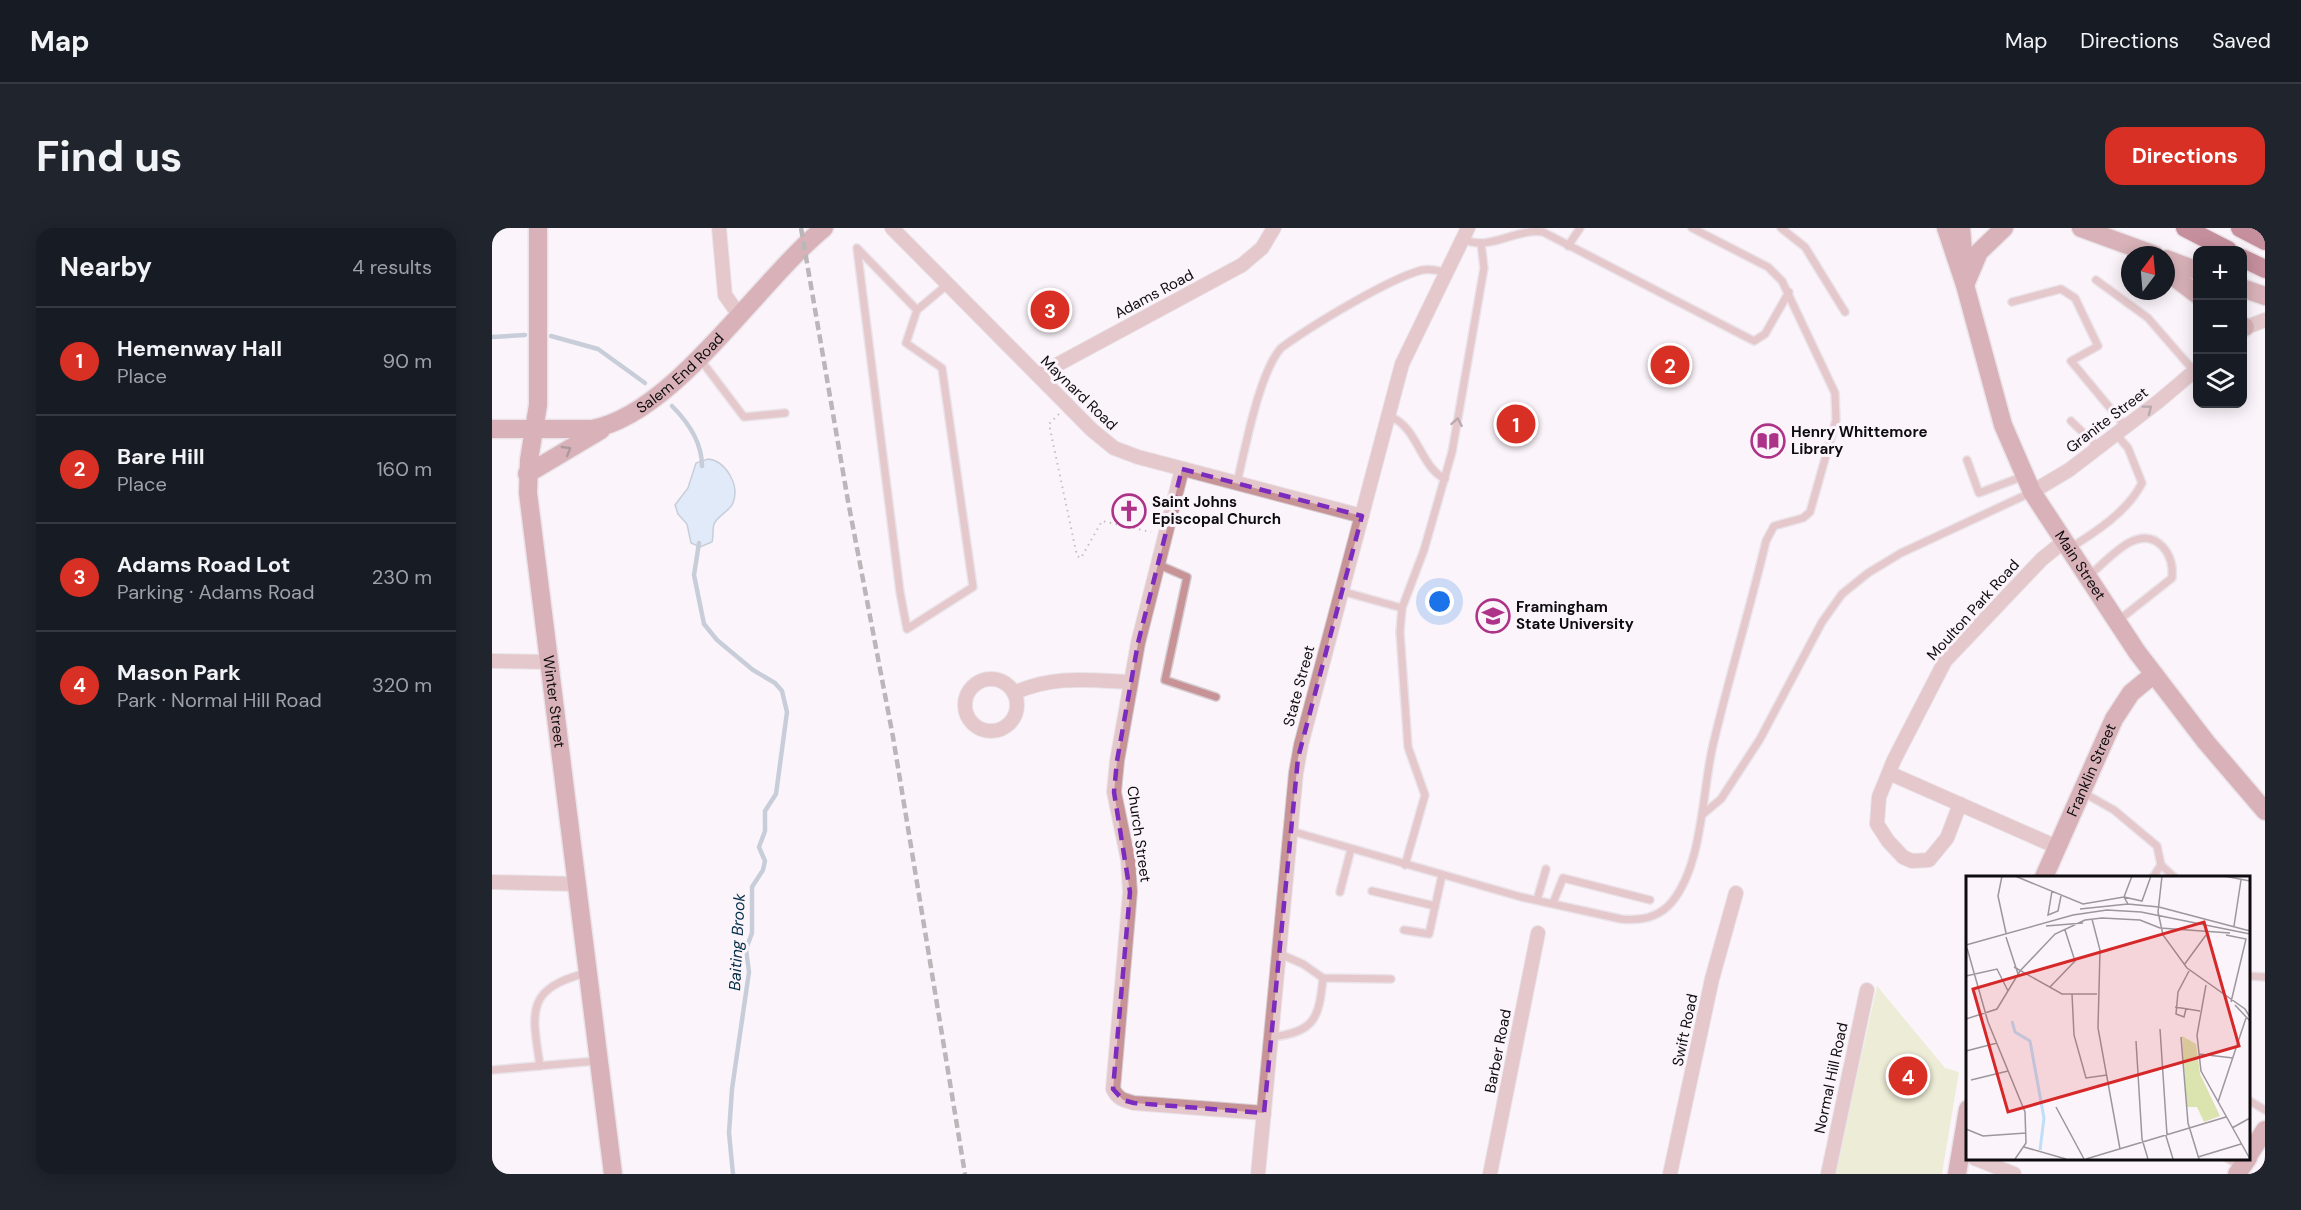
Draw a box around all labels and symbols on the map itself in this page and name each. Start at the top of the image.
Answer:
north arrow [2121,246,2175,300]
street label: Adams Road [1111,265,1197,323]
pin: 3 [1030,288,1070,332]
street label: Salem End Road [632,329,728,418]
pin: 2 [1650,342,1690,388]
street label: Maynard Road [1036,351,1122,435]
street label: Granite Street [2062,382,2152,457]
pin: 1 [1496,402,1536,446]
one-way arrow [2141,405,2152,416]
one-way arrow [1450,417,1463,427]
place label: Henry Whittemore Library [1791,422,1928,459]
library icon: Henry Whittemore Library [1750,423,1786,459]
one-way arrow [561,445,571,457]
place label: Saint Johns Episcopal Church [1152,492,1281,529]
church icon: Saint Johns Episcopal Church [1111,493,1147,529]
street label: Main Street [2050,527,2110,604]
street label: Moulton Park Road [1922,555,2024,665]
your location [1425,587,1454,616]
place label: Framingham State University [1516,597,1634,634]
school or university icon: Framingham State University [1475,598,1511,634]
street label: State Street [1279,643,1319,729]
street label: Winter Street [538,654,570,749]
street label: Franklin Street [2062,720,2121,820]
street label: Church Street [1122,785,1156,884]
inset map [1966,876,2250,1159]
water label: Baiting Brook [724,892,750,991]
street label: Swift Road [1668,992,1702,1068]
street label: Barber Road [1480,1007,1516,1095]
street label: Normal Hill Road [1809,1021,1853,1135]
pin: 4 [1888,1054,1928,1098]

